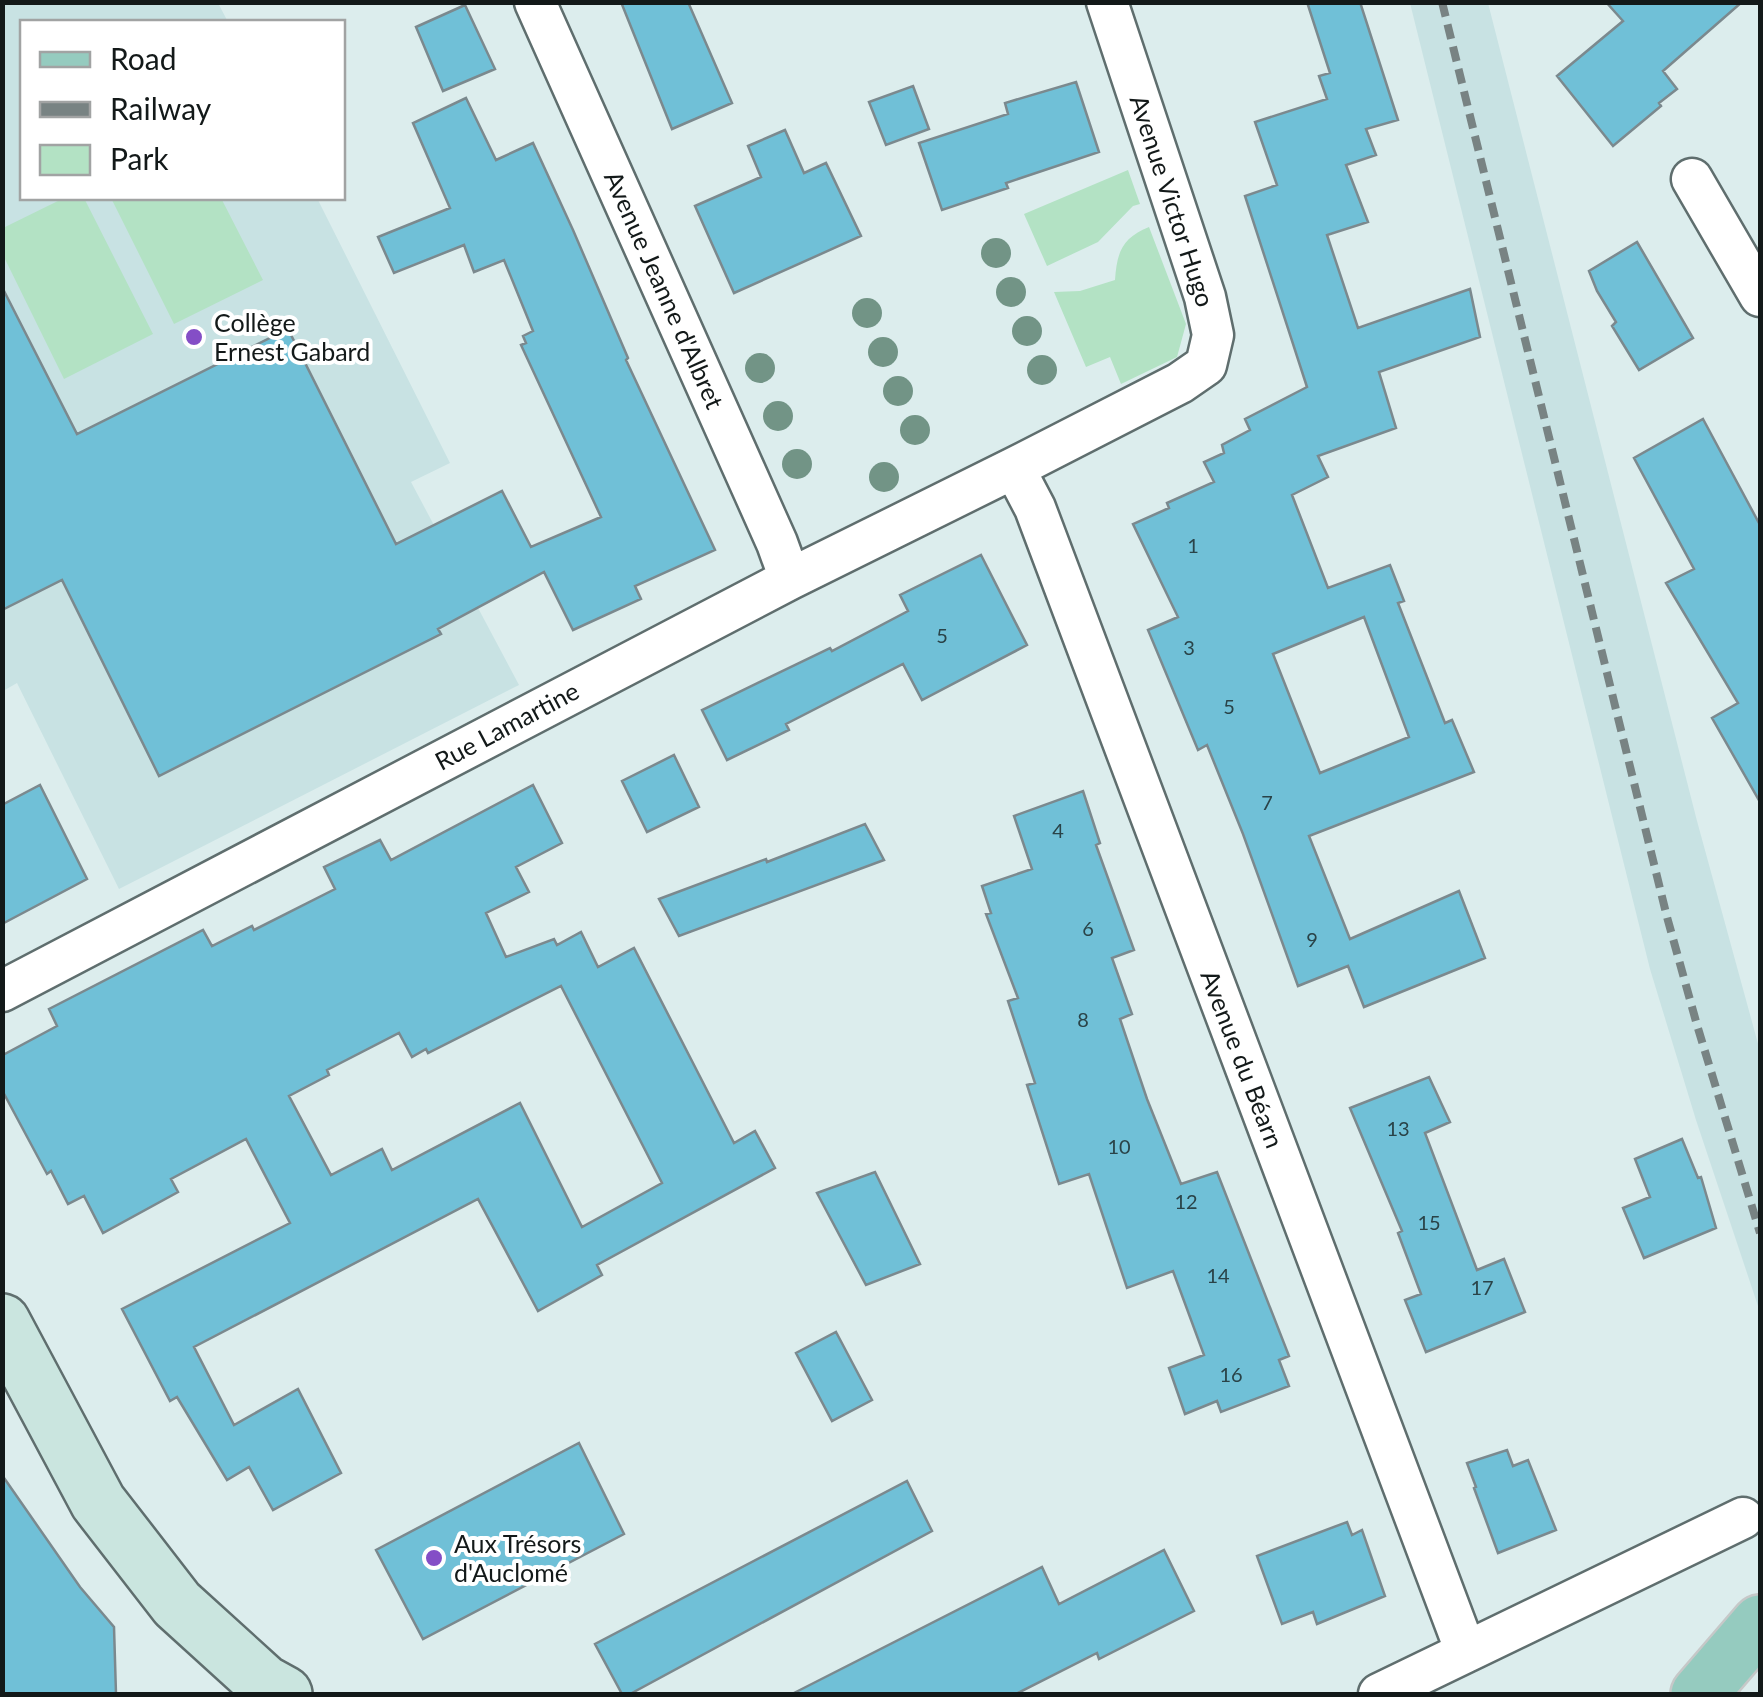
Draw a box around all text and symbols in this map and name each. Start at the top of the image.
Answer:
legend [20,20,345,200]
text: Road [110,40,177,76]
text: Railway [110,90,212,126]
street label: Avenue Victor Hugo [1125,91,1221,310]
text: Park [110,140,169,176]
street label: Avenue Jeanne d'Albret [599,166,731,413]
place label: Collège Ernest Gabard [214,307,370,366]
marker: Collège Ernest Gabard [183,326,205,348]
house number: 1 [1187,533,1199,557]
house number: 5 [936,623,948,647]
house number: 3 [1183,635,1195,659]
street label: Rue Lamartine [429,675,584,776]
house number: 5 [1223,694,1235,718]
house number: 7 [1261,790,1273,814]
house number: 4 [1052,818,1064,842]
house number: 6 [1082,916,1094,940]
house number: 9 [1306,927,1318,951]
street label: Avenue du Béarn [1195,965,1291,1152]
house number: 8 [1077,1007,1089,1031]
house number: 13 [1386,1116,1410,1140]
house number: 10 [1107,1134,1131,1158]
house number: 12 [1174,1189,1198,1213]
house number: 15 [1417,1210,1441,1234]
house number: 14 [1206,1263,1230,1287]
house number: 17 [1470,1275,1494,1299]
house number: 16 [1219,1362,1243,1386]
place label: Aux Trésors d'Auclomé [454,1528,581,1587]
marker: Aux Trésors d'Auclomé [423,1547,445,1569]

